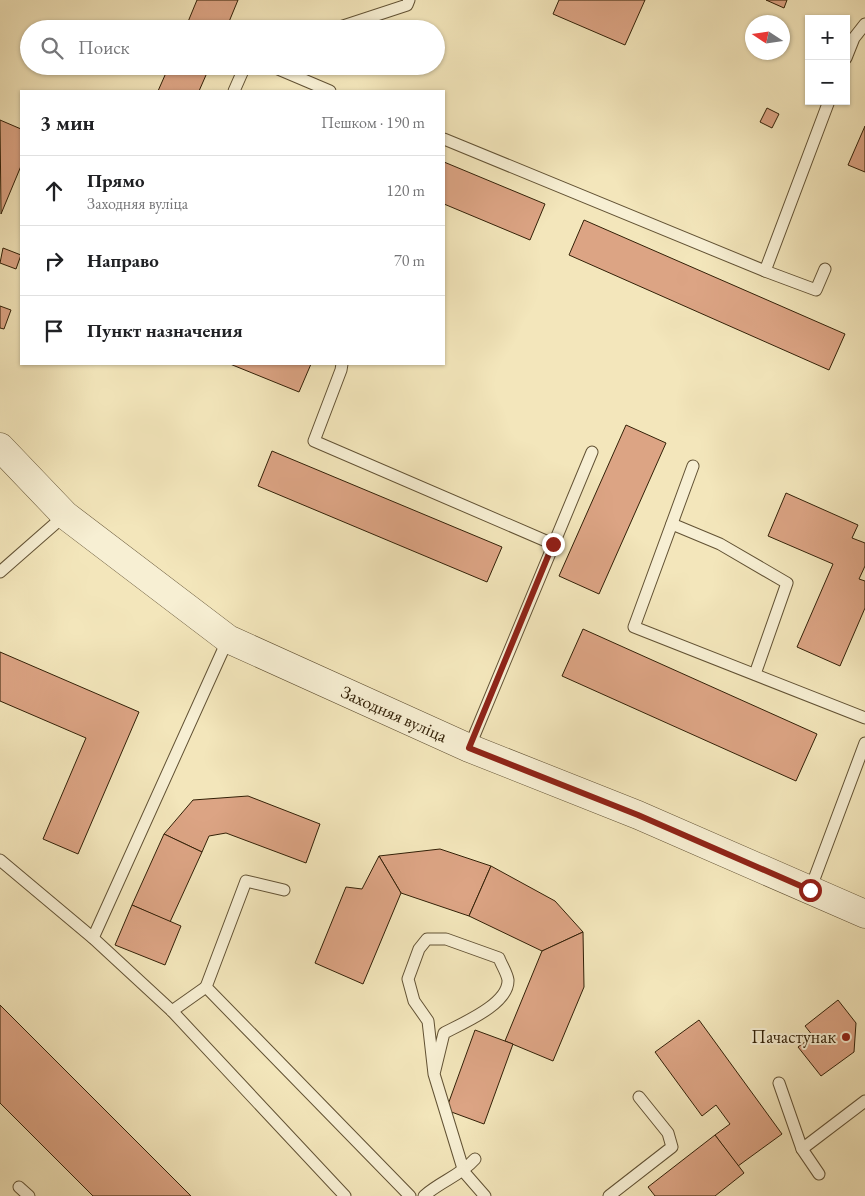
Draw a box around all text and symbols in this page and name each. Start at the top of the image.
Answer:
north arrow [745,15,790,60]
map controls [805,15,850,105]
button: + [805,15,850,60]
search box [20,20,445,75]
icon: search [38,34,66,62]
text: Поиск [78,35,130,60]
button: − [805,60,850,105]
text: 3 мин [40,109,95,136]
text: Пешком · 190 m [321,112,425,133]
text: Прямо [87,168,145,193]
icon: ahead [40,177,68,205]
text: 120 m [386,180,425,201]
text: Заходняя вуліца [87,193,188,214]
icon: right [40,247,68,275]
text: Направо [87,248,159,273]
text: 70 m [394,250,425,271]
icon: arrive [40,317,68,345]
text: Пункт назначения [87,318,243,343]
route end [542,533,565,556]
street label: Заходняя вуліца [338,680,452,747]
route start [799,879,822,902]
place label: Пачастунак [751,1025,836,1048]
marker: Пачастунак [840,1031,852,1043]

